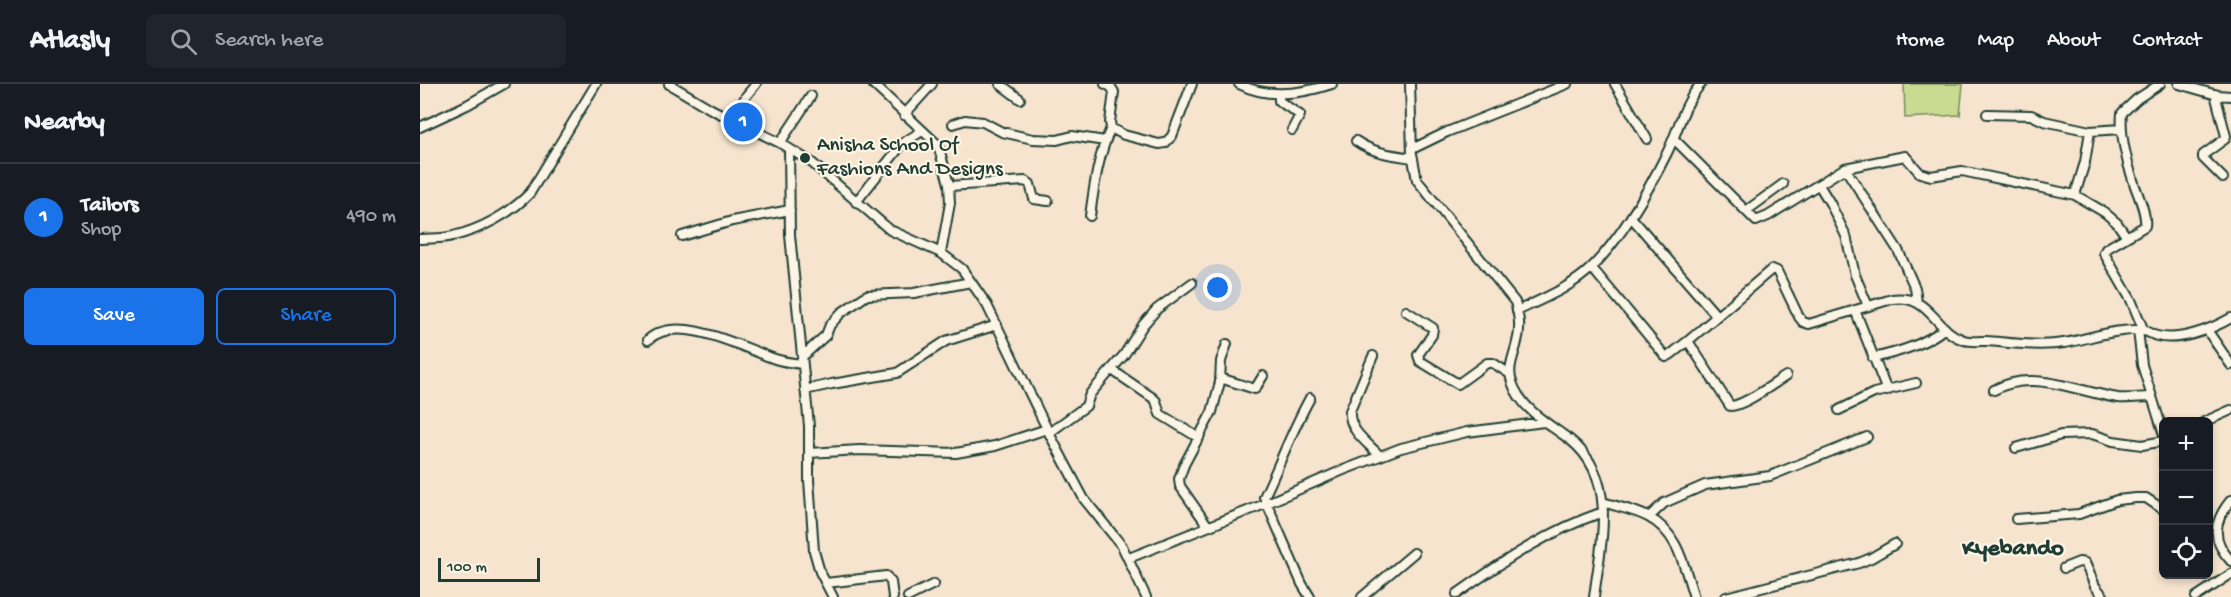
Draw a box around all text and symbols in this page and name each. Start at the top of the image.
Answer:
search box [146,14,566,68]
text: Atlasly [30,25,110,58]
icon: search [167,25,200,58]
text: Search here [215,28,323,54]
text: Home [1896,29,1944,54]
text: Map [1977,29,2014,54]
text: About [2047,29,2100,54]
text: Contact [2133,29,2201,54]
pin: 1 [724,99,762,144]
text: Nearby [24,108,105,139]
place label: Anisha School Of Fashions And Designs [816,134,1004,183]
marker: Anisha School Of Fashions And Designs [798,151,812,165]
text: Tailors [81,193,139,219]
text: 1 [39,206,48,229]
text: 490 m [346,206,396,229]
text: Shop [81,219,121,242]
your location [1203,273,1232,302]
button: Save [24,288,204,345]
button: Share [216,288,396,345]
map controls [2159,417,2213,579]
button: + [2159,417,2213,471]
button: − [2159,471,2213,525]
button: locate [2159,525,2213,579]
district label: Kyebando [1961,535,2064,564]
scale bar [438,555,540,582]
text: 100 m [447,559,487,578]

